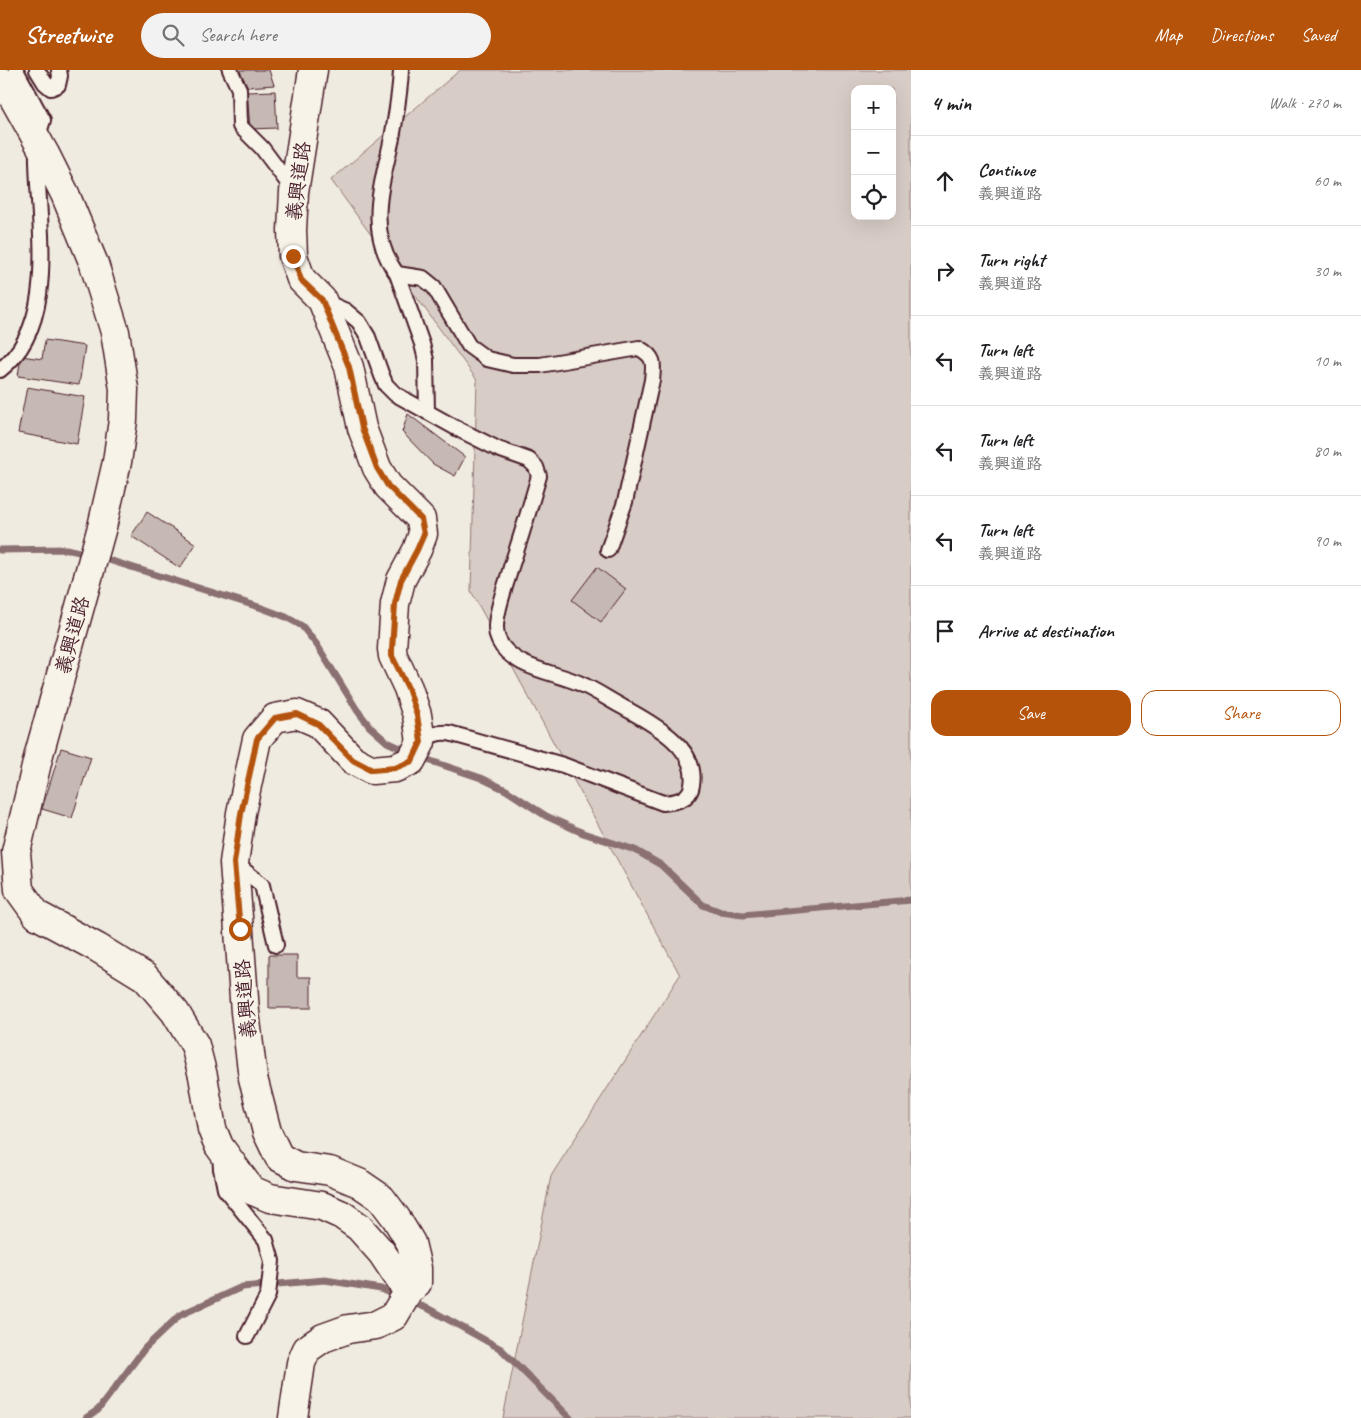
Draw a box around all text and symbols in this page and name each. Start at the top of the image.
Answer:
search box [141,13,491,58]
text: Streetwise [25,20,111,50]
icon: search [159,21,187,49]
text: Search here [199,23,277,47]
text: Map [1155,24,1182,46]
text: Directions [1210,24,1273,46]
text: Saved [1301,24,1336,46]
map controls [851,85,896,220]
button: + [851,85,896,130]
text: 4 min [931,90,971,116]
text: Walk · 270 m [1269,93,1341,113]
button: − [851,130,896,175]
street label: 義興道路 [281,139,316,222]
text: Continue [978,158,1035,182]
icon: ahead [931,167,959,195]
text: 60 m [1314,171,1341,191]
button: locate [851,175,896,220]
text: 義興道路 [978,184,1042,204]
route end [282,245,305,268]
text: Turn right [978,248,1045,272]
icon: right [931,257,959,285]
text: 30 m [1314,261,1341,281]
text: 義興道路 [978,274,1042,294]
text: Turn left [978,338,1033,362]
icon: left [931,347,959,375]
text: 10 m [1314,351,1341,371]
text: 義興道路 [978,364,1042,384]
text: Turn left [978,428,1033,452]
icon: left [931,437,959,465]
text: 80 m [1314,441,1341,461]
text: 義興道路 [978,454,1042,474]
text: Turn left [978,518,1033,542]
icon: left [931,527,959,555]
text: 90 m [1314,531,1341,551]
text: 義興道路 [978,544,1042,564]
street label: 義興道路 [50,592,95,677]
icon: arrive [931,617,959,645]
text: Arrive at destination [978,619,1114,643]
button: Save [931,690,1131,736]
button: Share [1141,690,1341,736]
route start [229,918,252,941]
street label: 義興道路 [229,957,261,1040]

